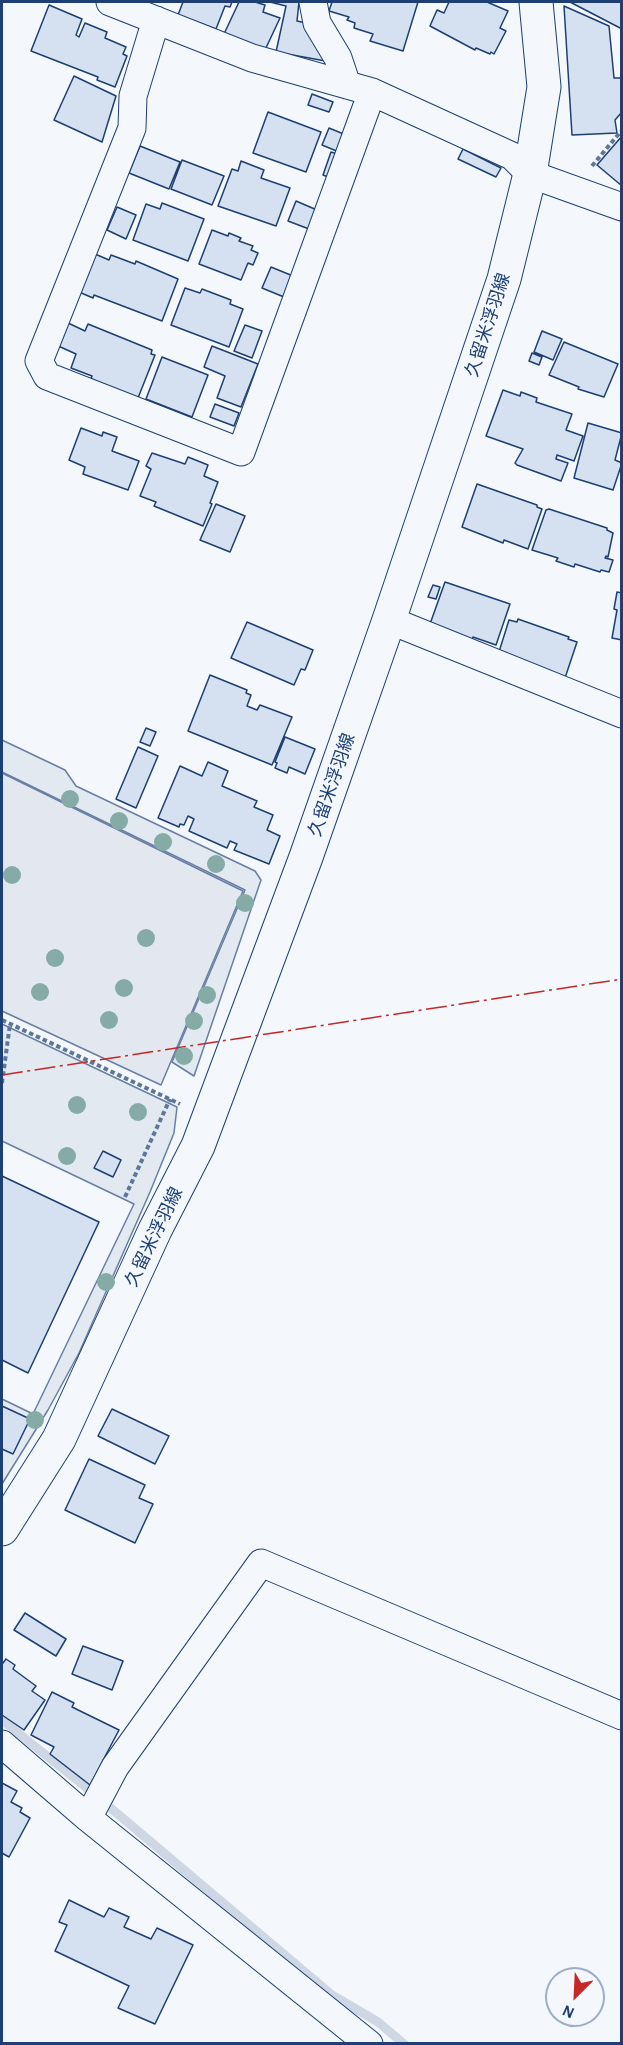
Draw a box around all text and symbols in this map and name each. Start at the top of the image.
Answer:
street label: 久留米浮羽線 [461,270,515,380]
street label: 久留米浮羽線 [304,730,360,840]
street label: 久留米浮羽線 [121,1184,187,1290]
north arrow [545,1967,605,2027]
text: N [560,2002,577,2021]

